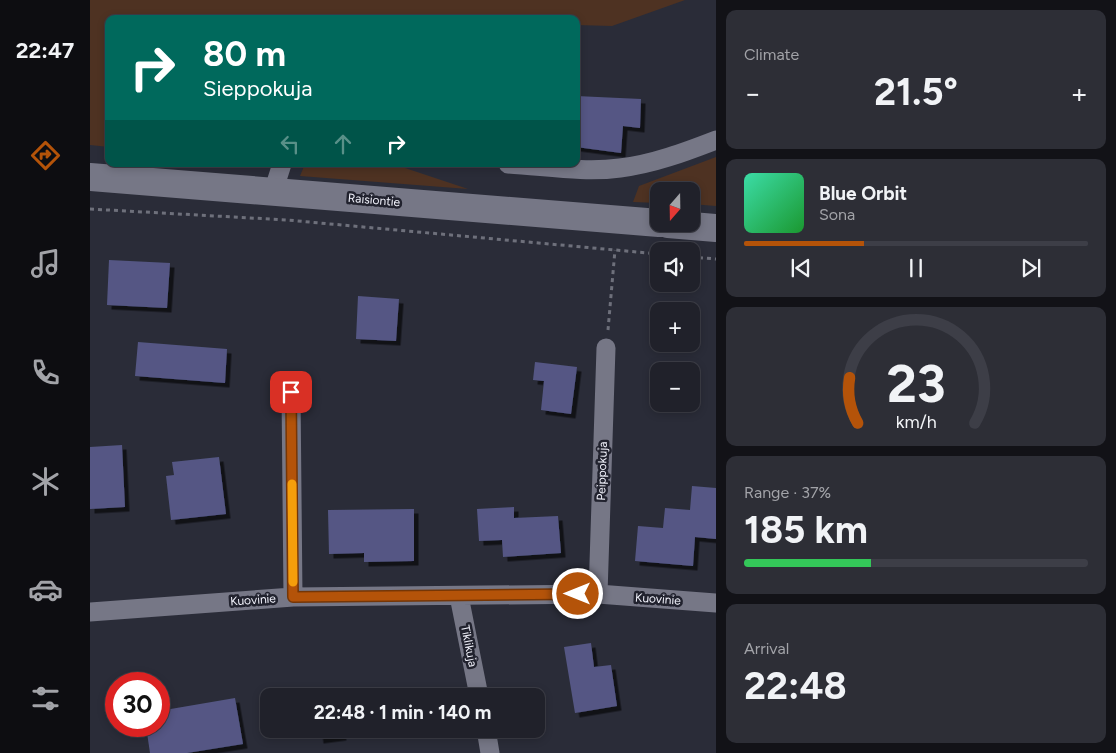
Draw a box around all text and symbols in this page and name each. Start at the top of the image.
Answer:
text: 80 m [203,33,286,75]
icon: right [120,35,185,100]
text: 22:47 [16,37,74,64]
text: Climate [744,45,799,64]
text: 21.5° [874,69,958,115]
text: Sieppokuja [203,75,312,102]
text: − [744,76,761,110]
text: + [1071,76,1088,110]
icon: left [276,130,304,158]
icon: ahead [329,130,357,158]
icon: right [382,130,410,158]
icon: directions [28,138,63,173]
north arrow [650,182,700,232]
map controls [650,182,700,412]
text: Blue Orbit [819,182,907,205]
street label: Raisiontie [347,191,401,209]
text: Sona [819,205,855,224]
button: sound [650,242,700,292]
icon: music [28,246,63,281]
icon: previous [787,254,815,282]
icon: pause [902,254,930,282]
icon: next [1017,254,1045,282]
button: + [650,302,700,352]
text: 23 [886,353,946,415]
icon: phone [28,355,63,390]
button: − [650,362,700,412]
pin [270,371,312,413]
icon: arrive [277,378,305,406]
text: km/h [896,411,936,432]
street label: Peippokuja [594,441,610,501]
icon: climate [28,464,63,499]
text: Range · 37% [744,483,831,502]
text: 185 km [744,507,868,553]
position arrow [551,567,603,619]
icon: car [28,572,63,607]
street label: Kuovinie [635,590,682,608]
street label: Kuovinie [230,591,277,609]
street label: Tiklikuja [458,624,480,668]
text: Arrival [744,639,789,658]
text: 22:48 [744,663,847,709]
speed limit sign: 30 [105,672,170,737]
icon: filters [28,681,63,716]
text: 22:48 · 1 min · 140 m [314,701,491,724]

